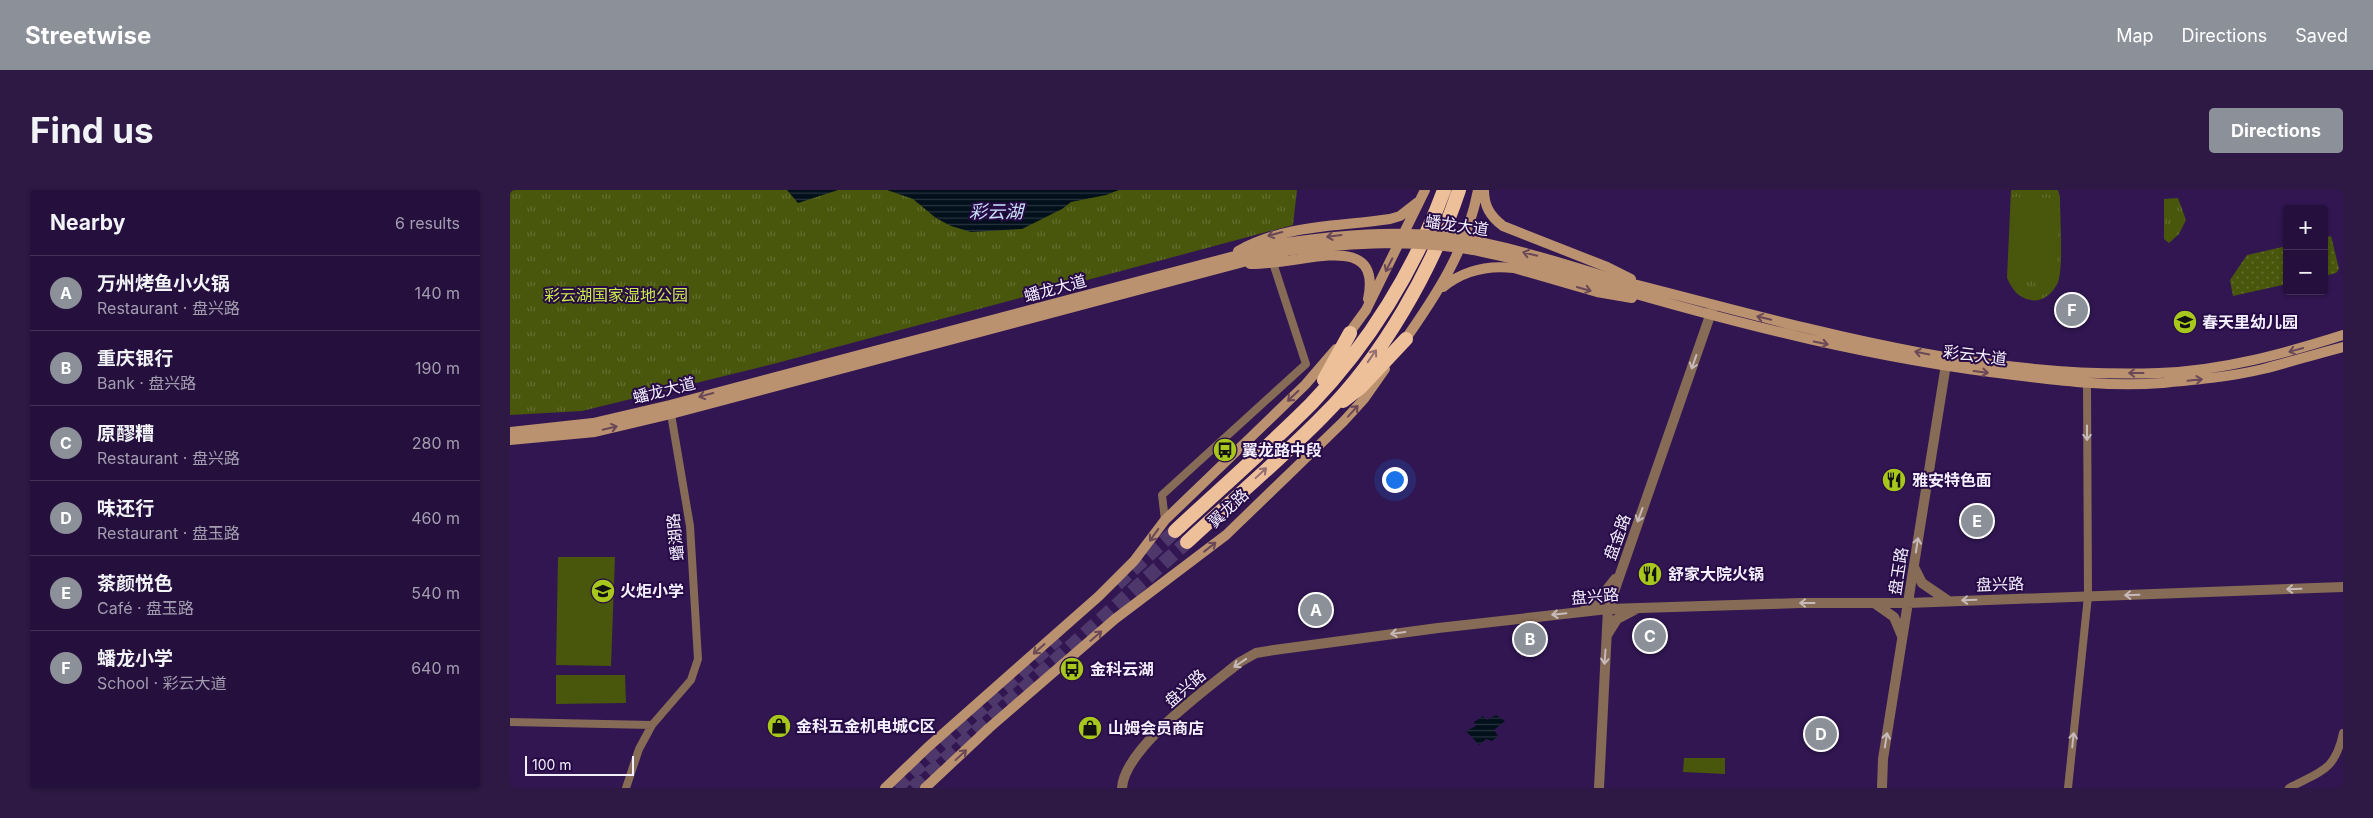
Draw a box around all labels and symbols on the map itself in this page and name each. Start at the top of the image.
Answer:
water label: 彩云湖 [969,201,1026,222]
street label: 蟠龙大道 [1424,211,1490,239]
one-way arrow [1268,230,1284,240]
one-way arrow [1327,231,1343,241]
one-way arrow [1522,249,1538,258]
one-way arrow [1384,258,1394,273]
street label: 蟠龙大道 [1021,270,1089,306]
one-way arrow [1576,284,1592,294]
park label: 彩云湖国家湿地公园 [544,285,688,305]
pin: F [2056,291,2088,329]
school or university icon: 春天里幼儿园 [2172,309,2198,335]
place label: 春天里幼儿园 [2202,312,2298,332]
one-way arrow [1756,313,1772,322]
one-way arrow [1813,339,1829,348]
street label: 彩云大道 [1942,341,2008,369]
one-way arrow [2289,345,2305,355]
one-way arrow [1915,348,1931,357]
one-way arrow [1367,349,1377,363]
one-way arrow [1689,353,1699,369]
one-way arrow [1973,367,1989,377]
one-way arrow [2128,368,2144,378]
street label: 蟠龙大道 [631,373,697,407]
one-way arrow [2187,375,2203,385]
one-way arrow [1287,389,1299,402]
one-way arrow [698,391,714,401]
one-way arrow [1347,405,1359,418]
one-way arrow [602,423,618,432]
one-way arrow [2082,424,2092,440]
bus stop icon: 翼龙路中段 [1212,437,1238,463]
place label: 翼龙路中段 [1242,440,1322,460]
your location [1382,467,1408,493]
restaurant icon: 雅安特色面 [1881,467,1907,493]
one-way arrow [1255,468,1268,479]
place label: 雅安特色面 [1912,470,1992,490]
street label: 翼龙路 [1204,484,1252,532]
pin: E [1961,502,1993,540]
one-way arrow [1635,507,1644,522]
street label: 盘金路 [1599,511,1635,563]
street label: 蟠湖路 [663,512,687,562]
one-way arrow [1149,528,1159,542]
one-way arrow [1913,537,1923,553]
one-way arrow [1203,542,1216,553]
street label: 盘玉路 [1884,546,1912,596]
restaurant icon: 舒家大院火锅 [1637,561,1663,587]
place label: 舒家大院火锅 [1668,564,1764,584]
street label: 盘兴路 [1976,573,2024,595]
school or university icon: 火炬小学 [590,578,616,604]
place label: 火炬小学 [620,581,684,601]
street label: 盘兴路 [1570,584,1620,608]
one-way arrow [2287,584,2303,593]
one-way arrow [2124,590,2140,599]
pin: A [1300,591,1332,629]
one-way arrow [1962,595,1978,604]
one-way arrow [1799,598,1816,608]
one-way arrow [1552,609,1568,619]
pin: C [1634,617,1666,655]
pin: B [1514,620,1546,658]
one-way arrow [1390,628,1406,638]
one-way arrow [1089,630,1102,642]
one-way arrow [1032,644,1045,655]
one-way arrow [1600,649,1609,665]
bus stop icon: 金科云湖 [1059,656,1085,682]
one-way arrow [1233,658,1247,668]
place label: 金科云湖 [1090,659,1154,679]
street label: 盘兴路 [1160,665,1210,711]
shop icon: 金科五金机电城C区 [766,713,792,739]
shop icon: 山姆会员商店 [1077,715,1103,741]
pin: D [1805,715,1837,753]
place label: 金科五金机电城C区 [796,716,936,736]
place label: 山姆会员商店 [1108,718,1204,738]
one-way arrow [1881,732,1891,748]
one-way arrow [2068,732,2078,748]
one-way arrow [954,749,967,761]
scale bar [525,753,634,776]

